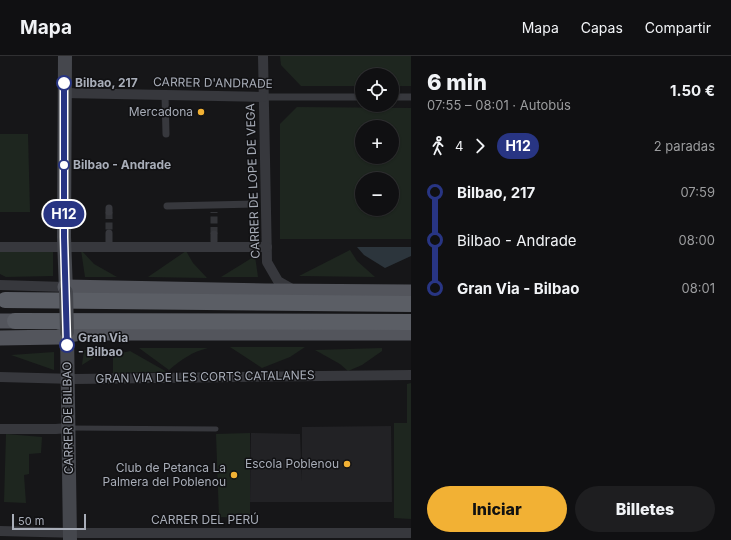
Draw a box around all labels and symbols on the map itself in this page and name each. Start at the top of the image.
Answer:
street label: CARRER D'ANDRADE [153,74,273,91]
marker: Bilbao, 217 [56,75,72,91]
place label: Bilbao, 217 [75,75,138,90]
street label: CARRER DE LOPE DE VEGA [242,103,263,259]
place label: Mercadona [129,104,193,119]
marker: Mercadona [196,107,206,117]
place label: Bilbao - Andrade [73,157,171,172]
marker: Bilbao - Andrade [58,159,70,171]
line badge: H12 [41,201,87,227]
place label: Gran Via - Bilbao [78,330,128,359]
marker: Gran Via - Bilbao [59,337,75,353]
street label: CARRER DE BILBAO [59,362,76,474]
street label: GRAN VIA DE LES CORTS CATALANES [95,367,315,386]
place label: Escola Poblenou [245,456,339,471]
marker: Escola Poblenou [342,459,352,469]
place label: Club de Petanca La Palmera del Poblenou [103,460,226,489]
marker: Club de Petanca La Palmera del Poblenou [229,470,239,480]
scale bar [12,512,86,531]
street label: CARRER DEL PERÚ [151,512,259,527]

